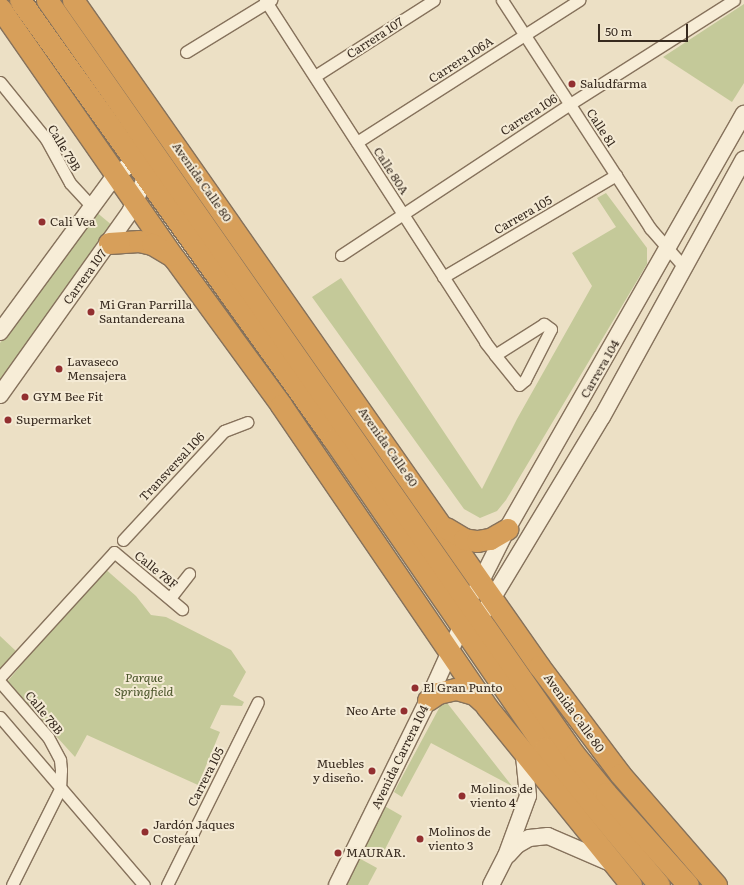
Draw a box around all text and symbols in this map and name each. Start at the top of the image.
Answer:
street label: Carrera 107 [344,14,406,62]
scale bar [600,16,690,42]
text: 50 m [605,22,632,40]
street label: Carrera 106A [426,34,496,86]
place label: Saludfarma [580,77,647,91]
marker: Saludfarma [567,79,577,89]
street label: Carrera 106 [498,91,560,139]
street label: Calle 81 [583,106,619,150]
street label: Calle 79B [45,122,83,174]
street label: Avenida Calle 80 [169,140,235,224]
street label: Calle 80A [370,145,412,197]
street label: Carrera 105 [492,193,554,237]
place label: Cali Vea [50,215,96,229]
marker: Cali Vea [37,217,47,227]
street label: Carrera 107 [60,247,110,307]
place label: Mi Gran Parrilla Santandereana [99,298,192,326]
marker: Mi Gran Parrilla Santandereana [86,307,96,317]
street label: Carrera 104 [578,337,622,401]
place label: Lavaseco Mensajera [67,355,126,383]
marker: Lavaseco Mensajera [54,364,64,374]
place label: GYM Bee Fit [33,390,103,404]
marker: GYM Bee Fit [20,392,30,402]
street label: Avenida Calle 80 [355,405,421,489]
place label: Supermarket [16,413,91,427]
marker: Supermarket [3,415,13,425]
street label: Transversal 106 [136,430,208,504]
street label: Calle 78F [132,548,180,592]
park label: Parque Springfield [115,671,173,699]
street label: Avenida Calle 80 [541,671,607,755]
place label: El Gran Punto [423,681,503,695]
marker: El Gran Punto [410,683,420,693]
street label: Calle 78B [22,688,66,738]
street label: Avenida Carrera 104 [369,703,431,811]
place label: Neo Arte [346,704,396,718]
marker: Neo Arte [399,706,409,716]
street label: Carrera 105 [185,745,227,809]
place label: Muebles y diseño. [313,757,364,785]
marker: Muebles y diseño. [367,766,377,776]
place label: Molinos de viento 4 [470,782,533,810]
marker: Molinos de viento 4 [457,791,467,801]
place label: Jardón Jaques Costeau [153,818,234,846]
place label: Molinos de viento 3 [428,825,491,853]
marker: Jardón Jaques Costeau [140,827,150,837]
marker: Molinos de viento 3 [415,834,425,844]
place label: MAURAR. [346,846,406,860]
marker: MAURAR. [333,848,343,858]

